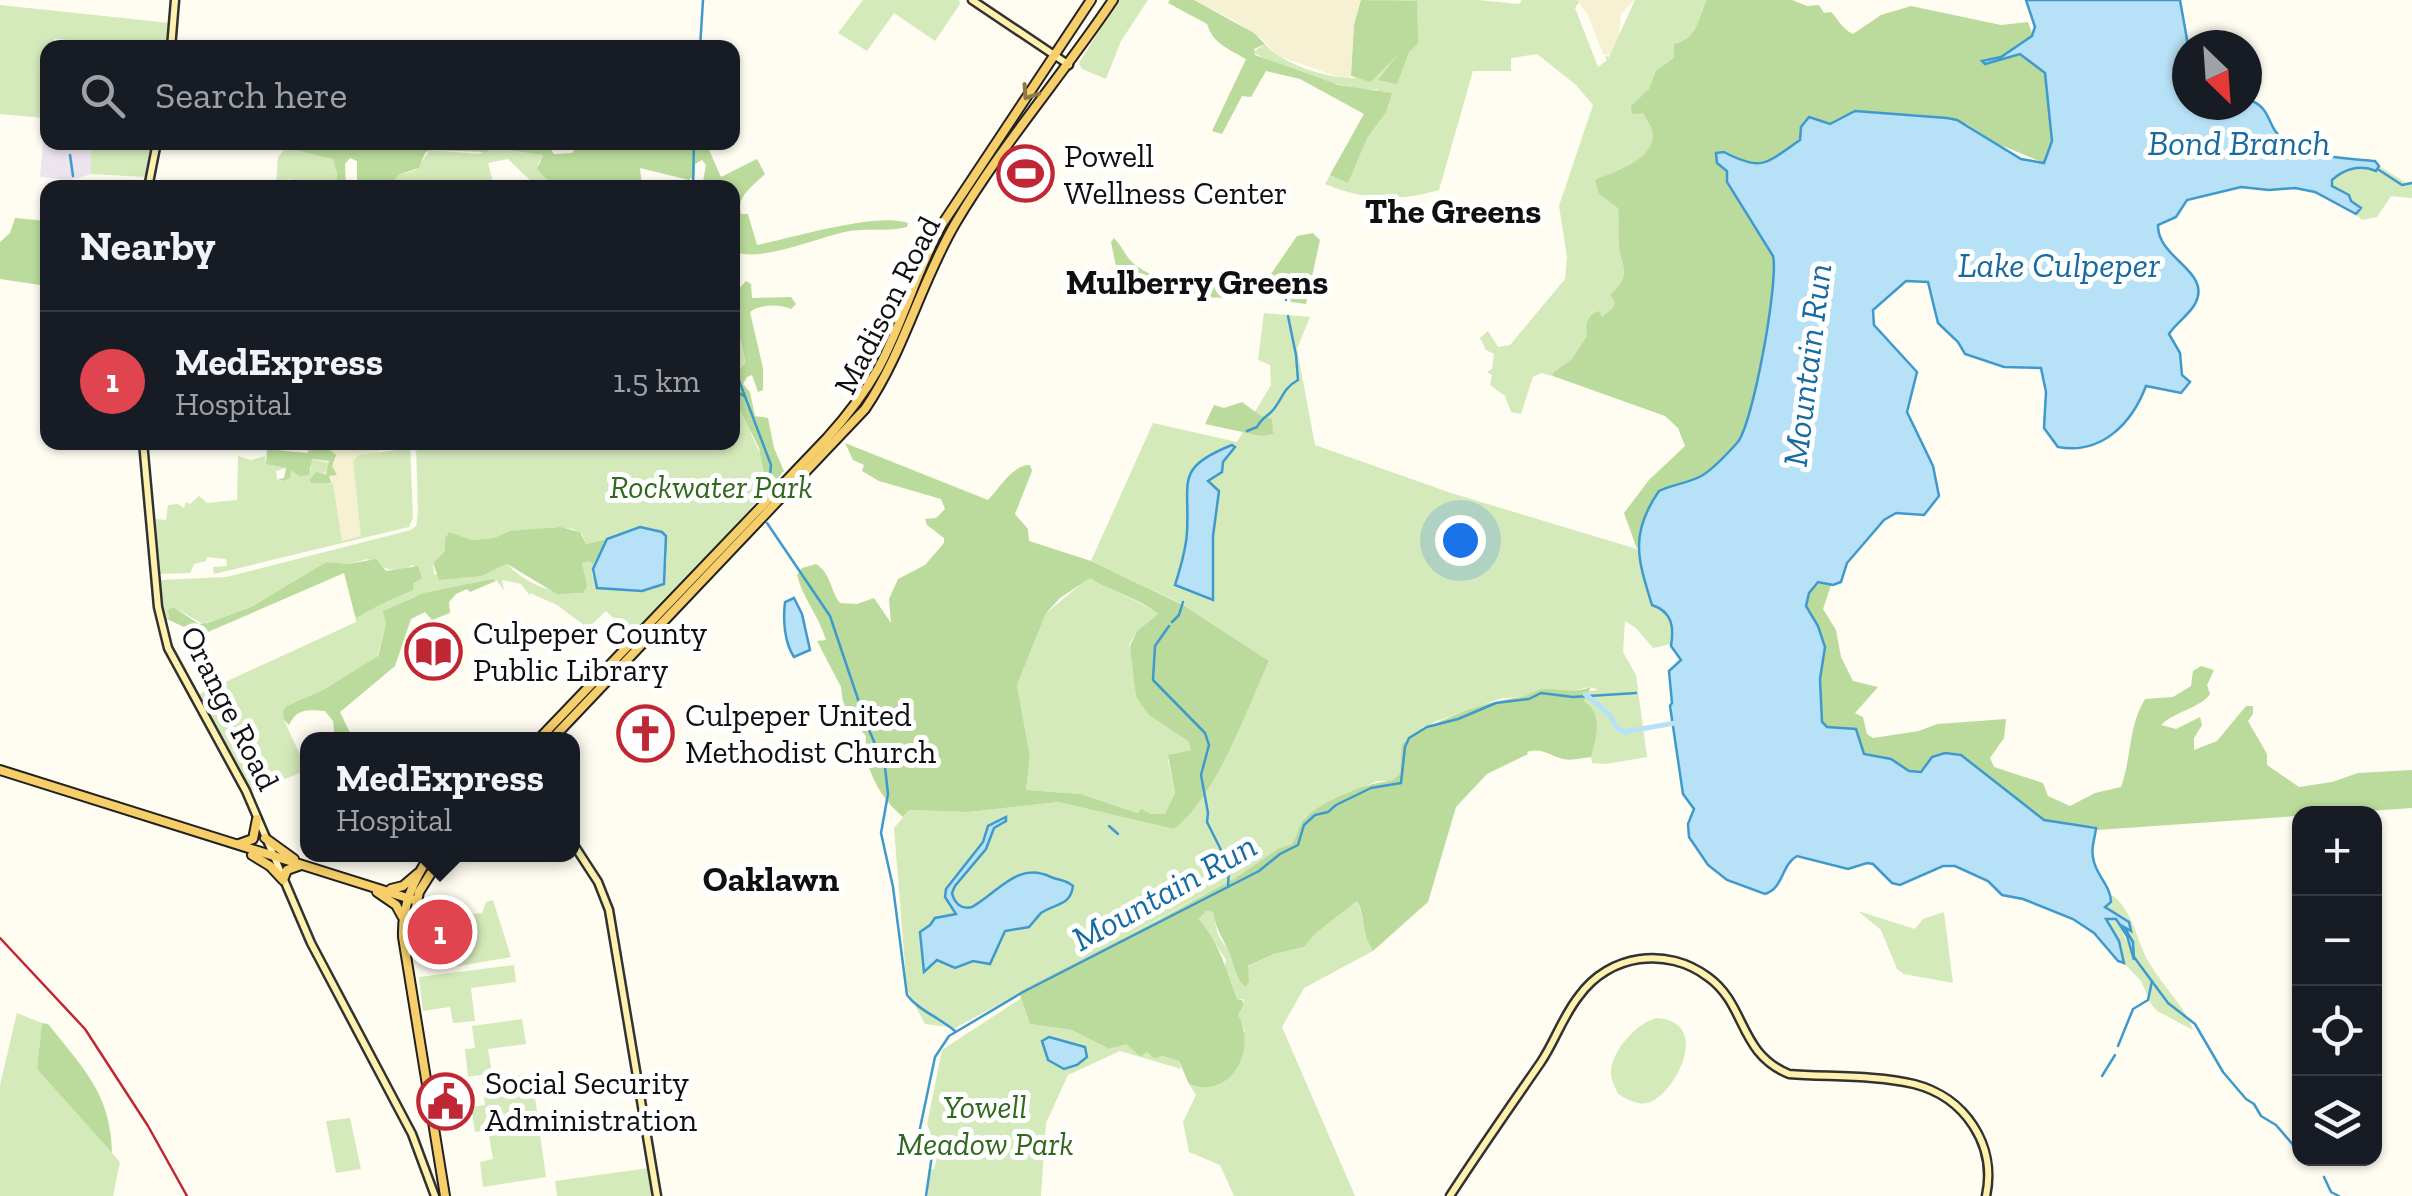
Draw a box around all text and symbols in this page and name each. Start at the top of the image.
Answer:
north arrow [2172,30,2262,120]
search box [40,40,740,150]
icon: search [75,68,130,123]
text: Search here [155,72,347,118]
one-way arrow [1023,81,1041,100]
water label: Bond Branch [2148,122,2330,164]
place label: Powell Wellness Center [1064,137,1288,212]
sports icon: Powell Wellness Center [995,144,1055,204]
district label: The Greens [1365,190,1541,232]
street label: Madison Road [826,209,948,400]
text: Nearby [80,220,216,271]
water label: Lake Culpeper [1958,244,2161,286]
district label: Mulberry Greens [1066,261,1328,303]
water label: Mountain Run [1774,261,1840,469]
text: MedExpress [175,339,383,385]
text: 1 [106,362,119,400]
text: 1.5 km [613,362,700,400]
text: Hospital [175,385,291,423]
park label: Rockwater Park [609,468,813,506]
your location [1435,515,1486,566]
place label: Culpeper County Public Library [473,614,708,689]
street label: Orange Road [172,620,288,797]
library icon: Culpeper County Public Library [404,621,464,681]
place label: Culpeper United Methodist Church [685,696,936,771]
church icon: Culpeper United Methodist Church [616,703,676,763]
popup [300,732,580,862]
text: MedExpress [336,755,544,801]
text: Hospital [336,801,452,839]
map controls [2292,806,2382,1166]
button: + [2292,806,2382,896]
water label: Mountain Run [1064,824,1264,960]
district label: Oaklawn [703,858,839,900]
pin: 1 [408,894,472,970]
button: − [2292,896,2382,986]
button: locate [2292,986,2382,1076]
place label: Social Security Administration [485,1064,698,1139]
public building icon: Social Security Administration [416,1071,476,1131]
button: layers [2292,1076,2382,1166]
park label: Yowell Meadow Park [897,1088,1073,1163]

